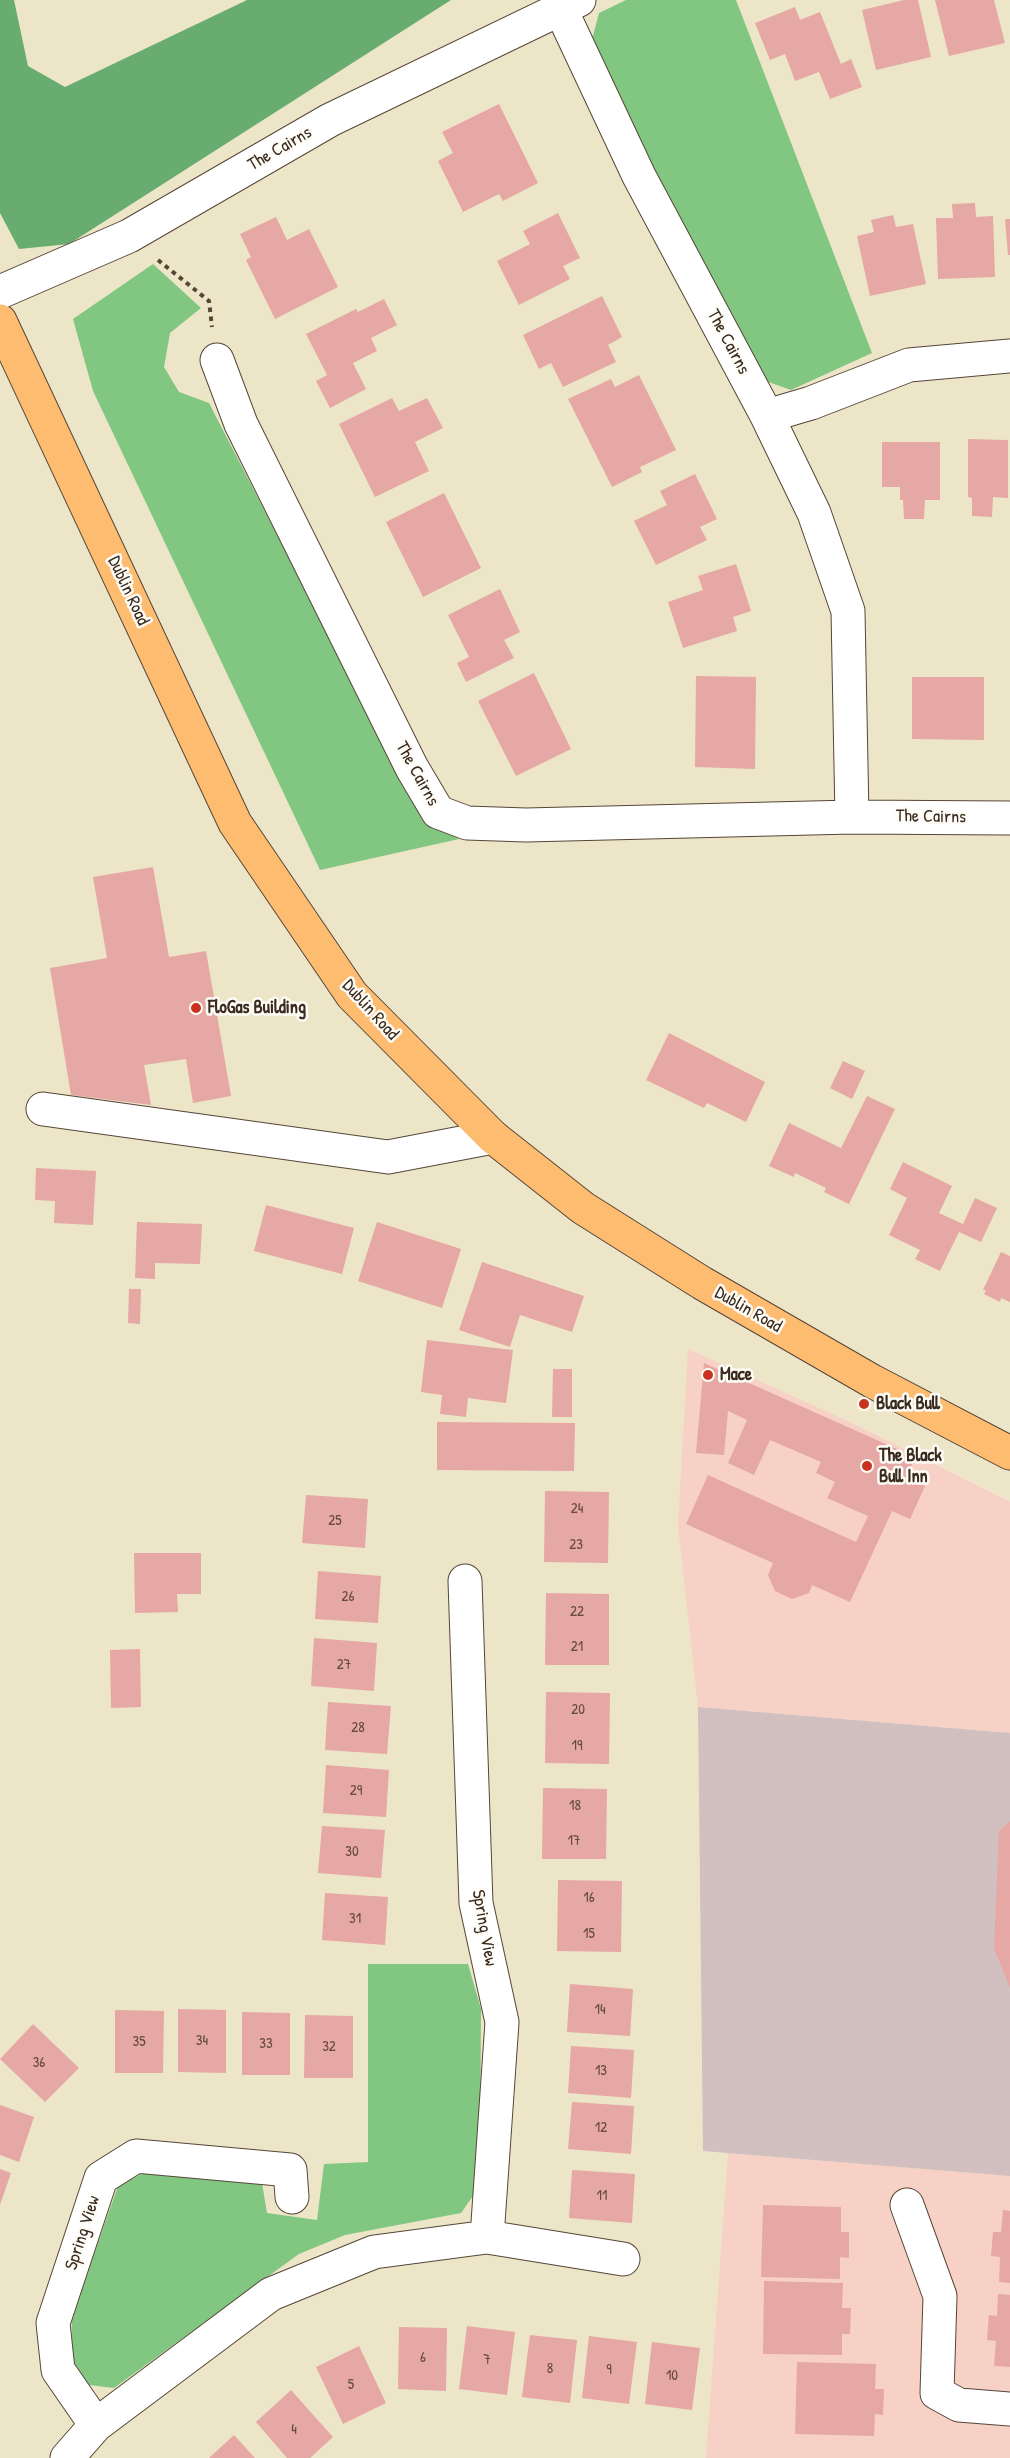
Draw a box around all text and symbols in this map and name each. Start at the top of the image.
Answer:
street label: The Cairns [244,122,316,176]
street label: The Cairns [702,306,754,378]
street label: Dublin Road [103,553,153,629]
street label: The Cairns [391,738,443,810]
street label: The Cairns [896,806,966,828]
street label: Dublin Road [337,975,403,1045]
place label: FloGas Building [208,997,306,1019]
marker: FloGas Building [189,1001,203,1015]
street label: Dublin Road [711,1282,785,1338]
place label: Mace [720,1364,752,1386]
marker: Mace [701,1368,715,1382]
place label: Black Bull [876,1393,940,1415]
marker: Black Bull [857,1397,871,1411]
place label: The Black Bull Inn [879,1445,942,1488]
marker: The Black Bull Inn [860,1459,874,1473]
house number: 24 [571,1500,583,1518]
house number: 25 [328,1512,342,1530]
house number: 23 [569,1536,583,1554]
house number: 26 [341,1588,355,1606]
house number: 22 [570,1603,584,1621]
house number: 21 [571,1638,583,1656]
house number: 27 [337,1656,351,1674]
house number: 20 [571,1701,585,1719]
house number: 28 [351,1719,365,1737]
house number: 19 [572,1737,582,1755]
house number: 29 [350,1782,362,1800]
house number: 18 [569,1797,581,1815]
house number: 17 [568,1832,580,1850]
house number: 30 [345,1843,359,1861]
street label: Spring View [467,1888,501,1968]
house number: 16 [583,1889,595,1907]
house number: 31 [349,1910,361,1928]
house number: 15 [583,1925,595,1943]
house number: 14 [594,2001,606,2019]
house number: 34 [196,2032,208,2050]
house number: 35 [132,2033,146,2051]
house number: 33 [259,2035,273,2053]
house number: 32 [322,2038,336,2056]
house number: 36 [33,2054,45,2072]
house number: 13 [595,2062,607,2080]
house number: 12 [595,2119,607,2137]
house number: 11 [597,2187,607,2205]
street label: Spring View [61,2193,105,2273]
house number: 6 [420,2349,426,2367]
house number: 7 [483,2351,491,2369]
house number: 8 [547,2360,553,2378]
house number: 9 [606,2361,612,2379]
house number: 10 [666,2367,678,2385]
house number: 5 [348,2376,354,2394]
house number: 4 [291,2421,297,2439]

